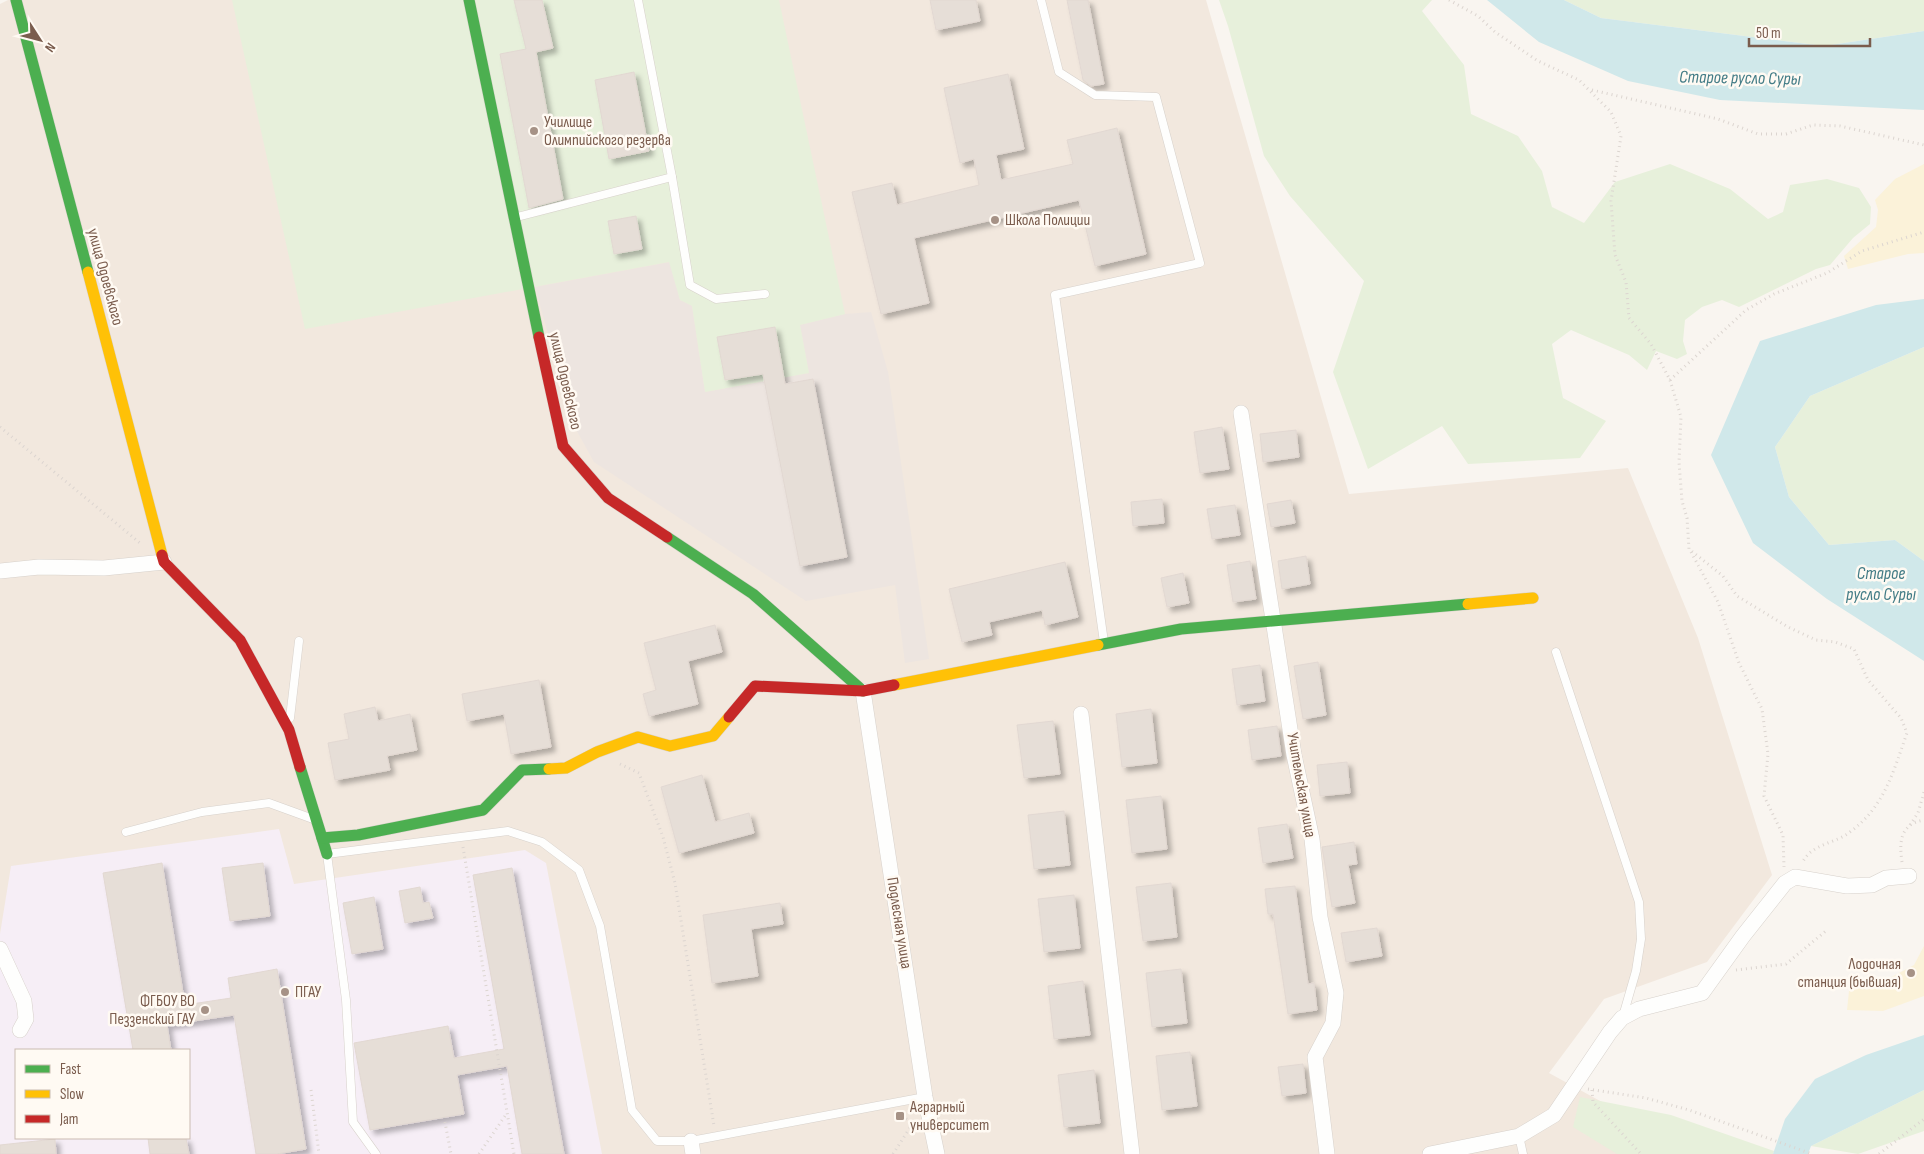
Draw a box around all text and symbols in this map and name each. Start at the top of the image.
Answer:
north arrow [15,15,65,65]
scale bar [1749,15,1870,47]
text: 50 m [1756,24,1781,43]
text: N [41,39,59,55]
water label: Старое русло Суры [1679,66,1801,90]
place label: Училище Олимпийского резерва [544,113,671,150]
marker: Училище Олимпийского резерва [528,125,540,137]
place label: Школа Полиции [1005,211,1090,230]
marker: Школа Полиции [989,214,1001,226]
street label: улица Одоевского [83,227,127,327]
street label: улица Одоевского [545,330,585,432]
water label: Старое русло Суры [1845,563,1916,605]
street label: Учительская улица [1282,731,1320,839]
street label: Подлесная улица [882,876,916,970]
place label: Лодочная станция (бывшая) [1797,955,1901,992]
marker: Лодочная станция (бывшая) [1905,967,1917,979]
place label: ПГАУ [295,983,321,1002]
marker: ПГАУ [279,986,291,998]
place label: ФГБОУ ВО Пеззенский ГАУ [109,992,195,1029]
marker: ФГБОУ ВО Пеззенский ГАУ [199,1004,211,1016]
legend [15,1049,190,1139]
text: Fast [60,1060,82,1079]
text: Slow [60,1085,84,1104]
place label: Аграрный университет [909,1098,989,1135]
text: Jam [59,1110,78,1129]
marker: Аграрный университет [894,1110,906,1122]

